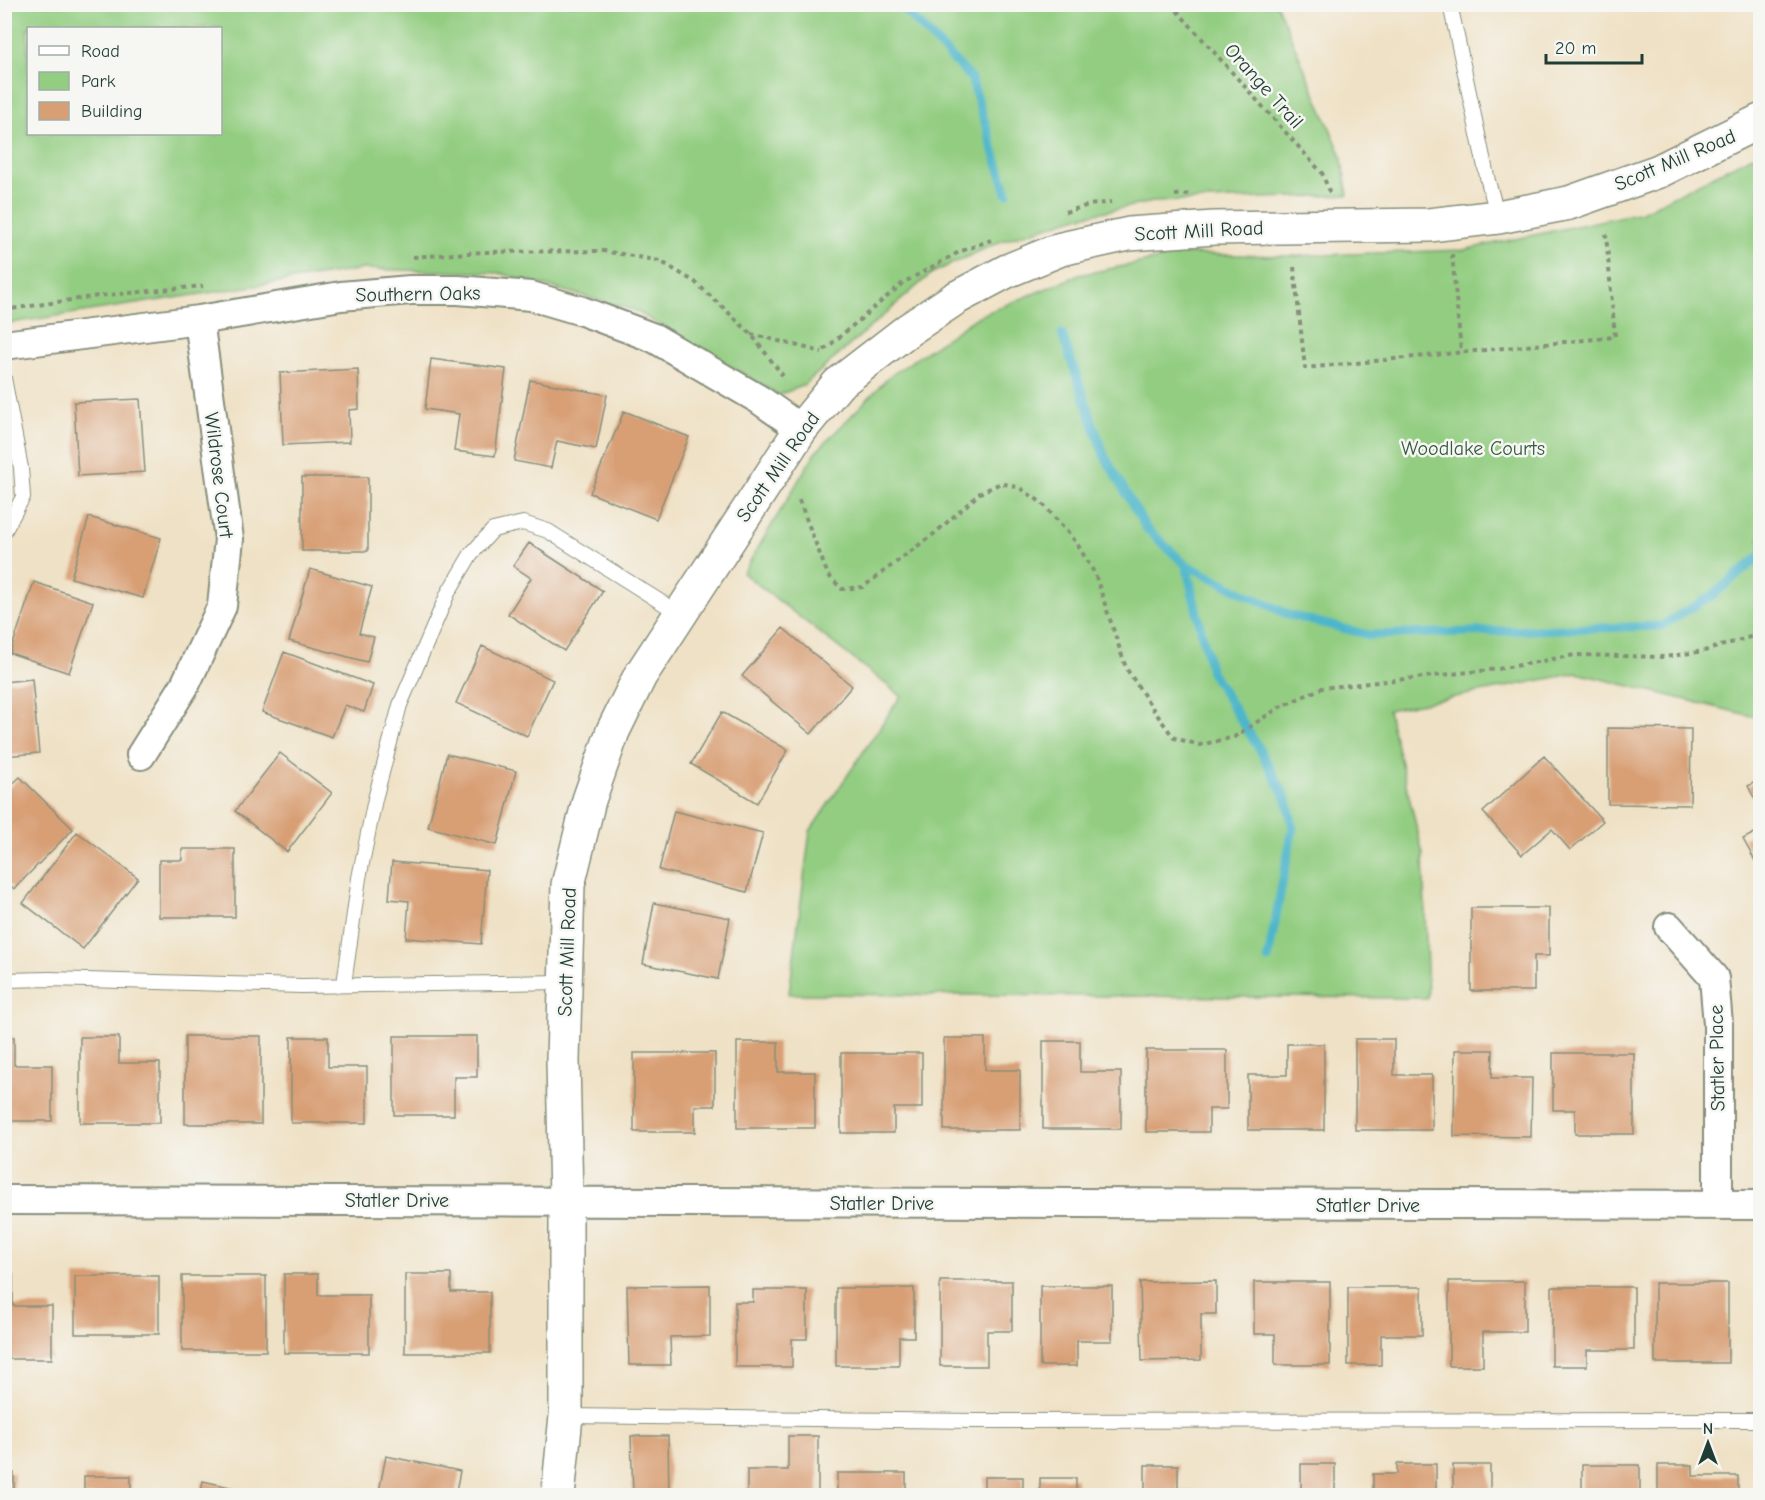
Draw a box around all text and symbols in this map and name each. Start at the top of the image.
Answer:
legend [27,27,222,135]
scale bar [1546,27,1642,65]
text: 20 m [1555,38,1596,59]
street label: Orange Trail [1220,39,1308,133]
text: Road [81,41,120,62]
text: Park [81,71,116,92]
text: Building [81,101,143,122]
street label: Scott Mill Road [1611,124,1739,196]
street label: Scott Mill Road [1134,216,1264,246]
street label: Southern Oaks [355,281,481,307]
street label: Scott Mill Road [732,408,824,526]
street label: Wildrose Court [200,411,238,540]
park label: Woodlake Courts [1401,437,1545,460]
street label: Scott Mill Road [553,887,581,1017]
street label: Statler Place [1705,1004,1729,1112]
street label: Statler Drive [345,1189,449,1212]
street label: Statler Drive [830,1192,934,1215]
street label: Statler Drive [1316,1194,1420,1217]
north arrow [1678,1413,1738,1473]
text: N [1703,1420,1713,1438]

